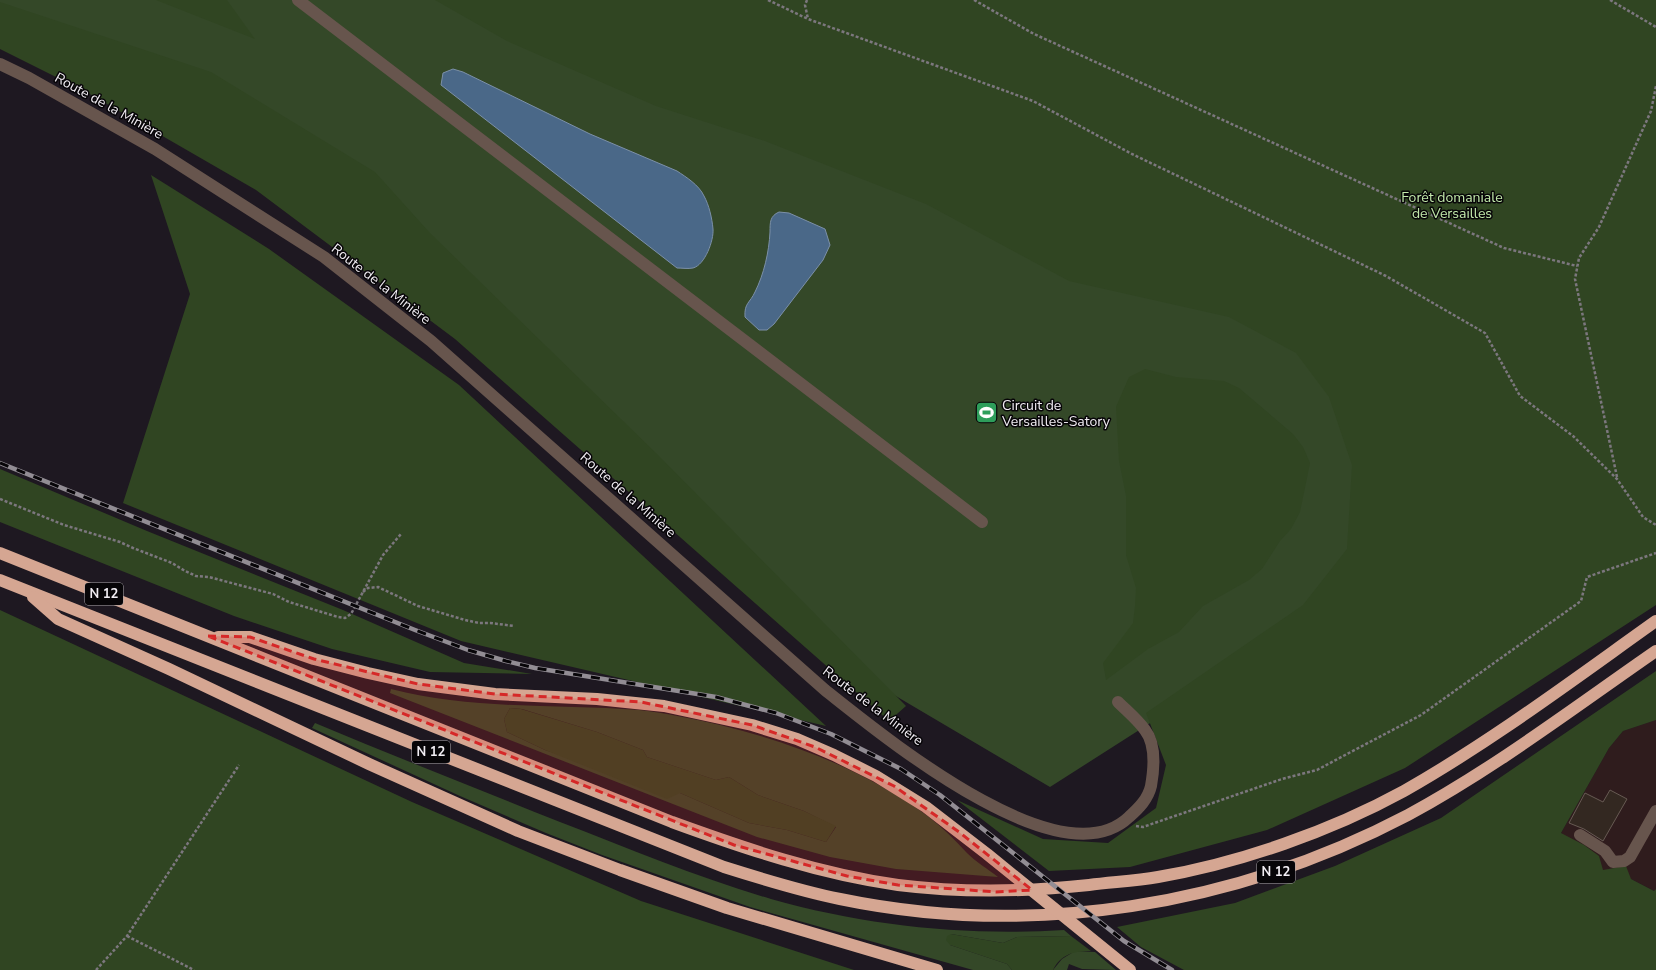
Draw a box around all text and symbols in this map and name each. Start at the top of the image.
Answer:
street label: Route de la Minière [51,68,167,144]
park label: Forêt domaniale de Versailles [1401,188,1503,223]
street label: Route de la Minière [327,239,435,329]
place label: Circuit de Versailles-Satory [1001,396,1111,431]
sports icon: Circuit de Versailles-Satory [974,400,1000,426]
street label: Route de la Minière [576,448,680,542]
road number: N 12 [85,583,123,605]
street label: Route de la Minière [819,662,927,750]
road number: N 12 [412,741,450,763]
road number: N 12 [1257,861,1295,883]

